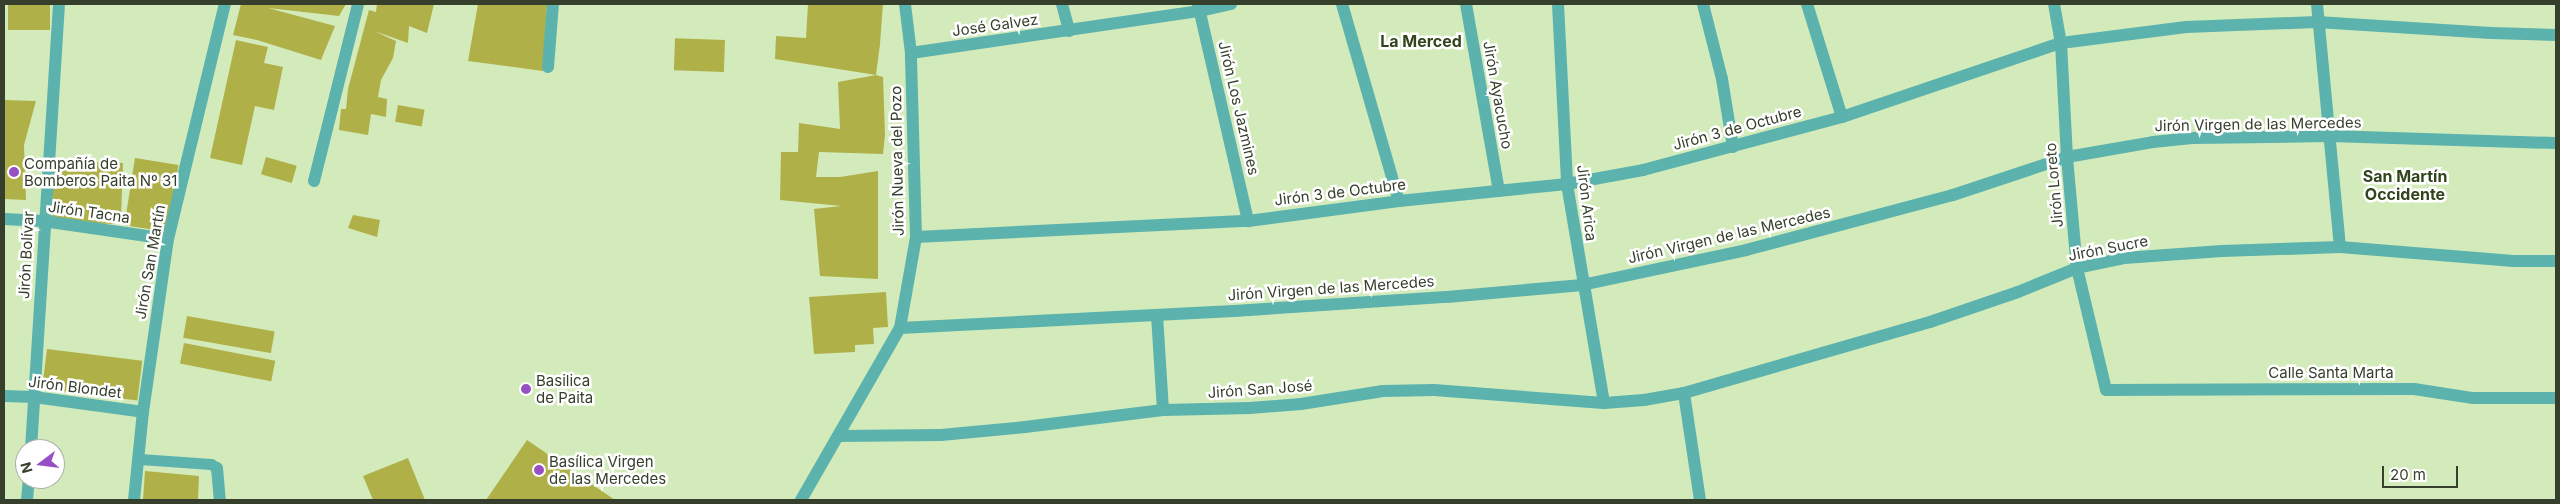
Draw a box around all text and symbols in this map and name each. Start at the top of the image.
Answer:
street label: José Galvez [951,10,1039,40]
district label: La Merced [1380,31,1462,51]
street label: Jirón Los Jazmines [1215,39,1263,177]
street label: Jirón Ayacucho [1480,39,1516,151]
street label: Jirón Nueva del Pozo [887,86,907,236]
street label: Jirón 3 de Octubre [1671,102,1803,154]
street label: Jirón Virgen de las Mercedes [2154,113,2362,135]
street label: Jirón Loreto [2041,142,2067,228]
place label: Compañía de Bomberos Paita Nº 31 [24,154,177,189]
street label: Jirón Arica [1573,164,1601,242]
marker: Compañía de Bomberos Paita Nº 31 [8,166,20,178]
district label: San Martín Occidente [2363,166,2447,204]
street label: Jirón 3 de Octubre [1273,175,1407,209]
street label: Jirón Tacna [47,197,131,227]
street label: Jirón San Martín [131,203,169,321]
street label: Jirón Virgen de las Mercedes [1626,203,1832,267]
street label: Jirón Bolívar [15,211,37,299]
street label: Jirón Sucre [2067,231,2149,265]
street label: Jirón Virgen de las Mercedes [1227,272,1435,304]
street label: Calle Santa Marta [2268,364,2394,382]
place label: Basilica de Paita [536,371,593,406]
street label: Jirón Blondet [27,372,123,402]
street label: Jirón San José [1207,376,1313,402]
marker: Basilica de Paita [520,383,532,395]
north arrow [15,439,65,489]
place label: Basílica Virgen de las Mercedes [549,452,666,487]
scale bar [2385,456,2461,488]
text: N [16,460,36,475]
marker: Basílica Virgen de las Mercedes [533,464,545,476]
text: 20 m [2390,465,2426,484]

